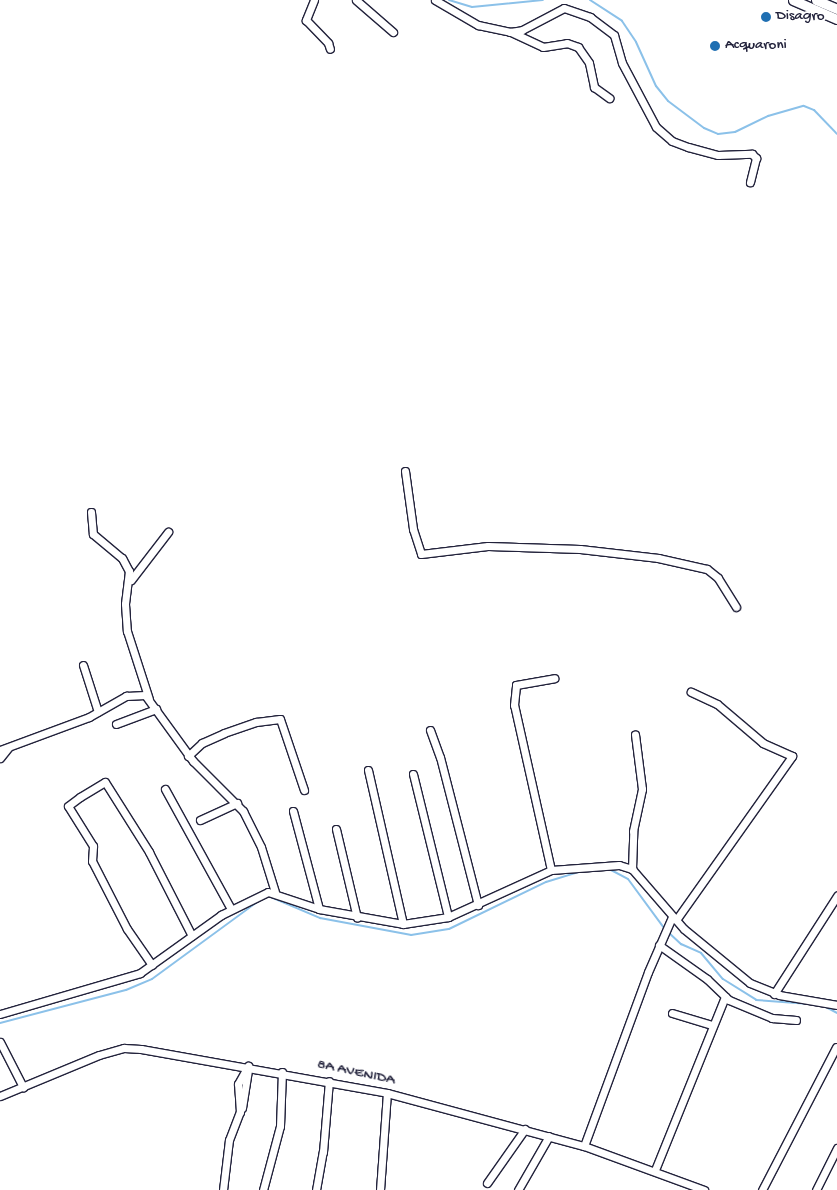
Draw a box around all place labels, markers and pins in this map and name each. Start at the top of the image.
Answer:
place label: Disagro [776,8,825,26]
marker: Disagro [760,11,772,23]
place label: Acquaroni [725,37,787,55]
marker: Acquaroni [709,40,721,52]

